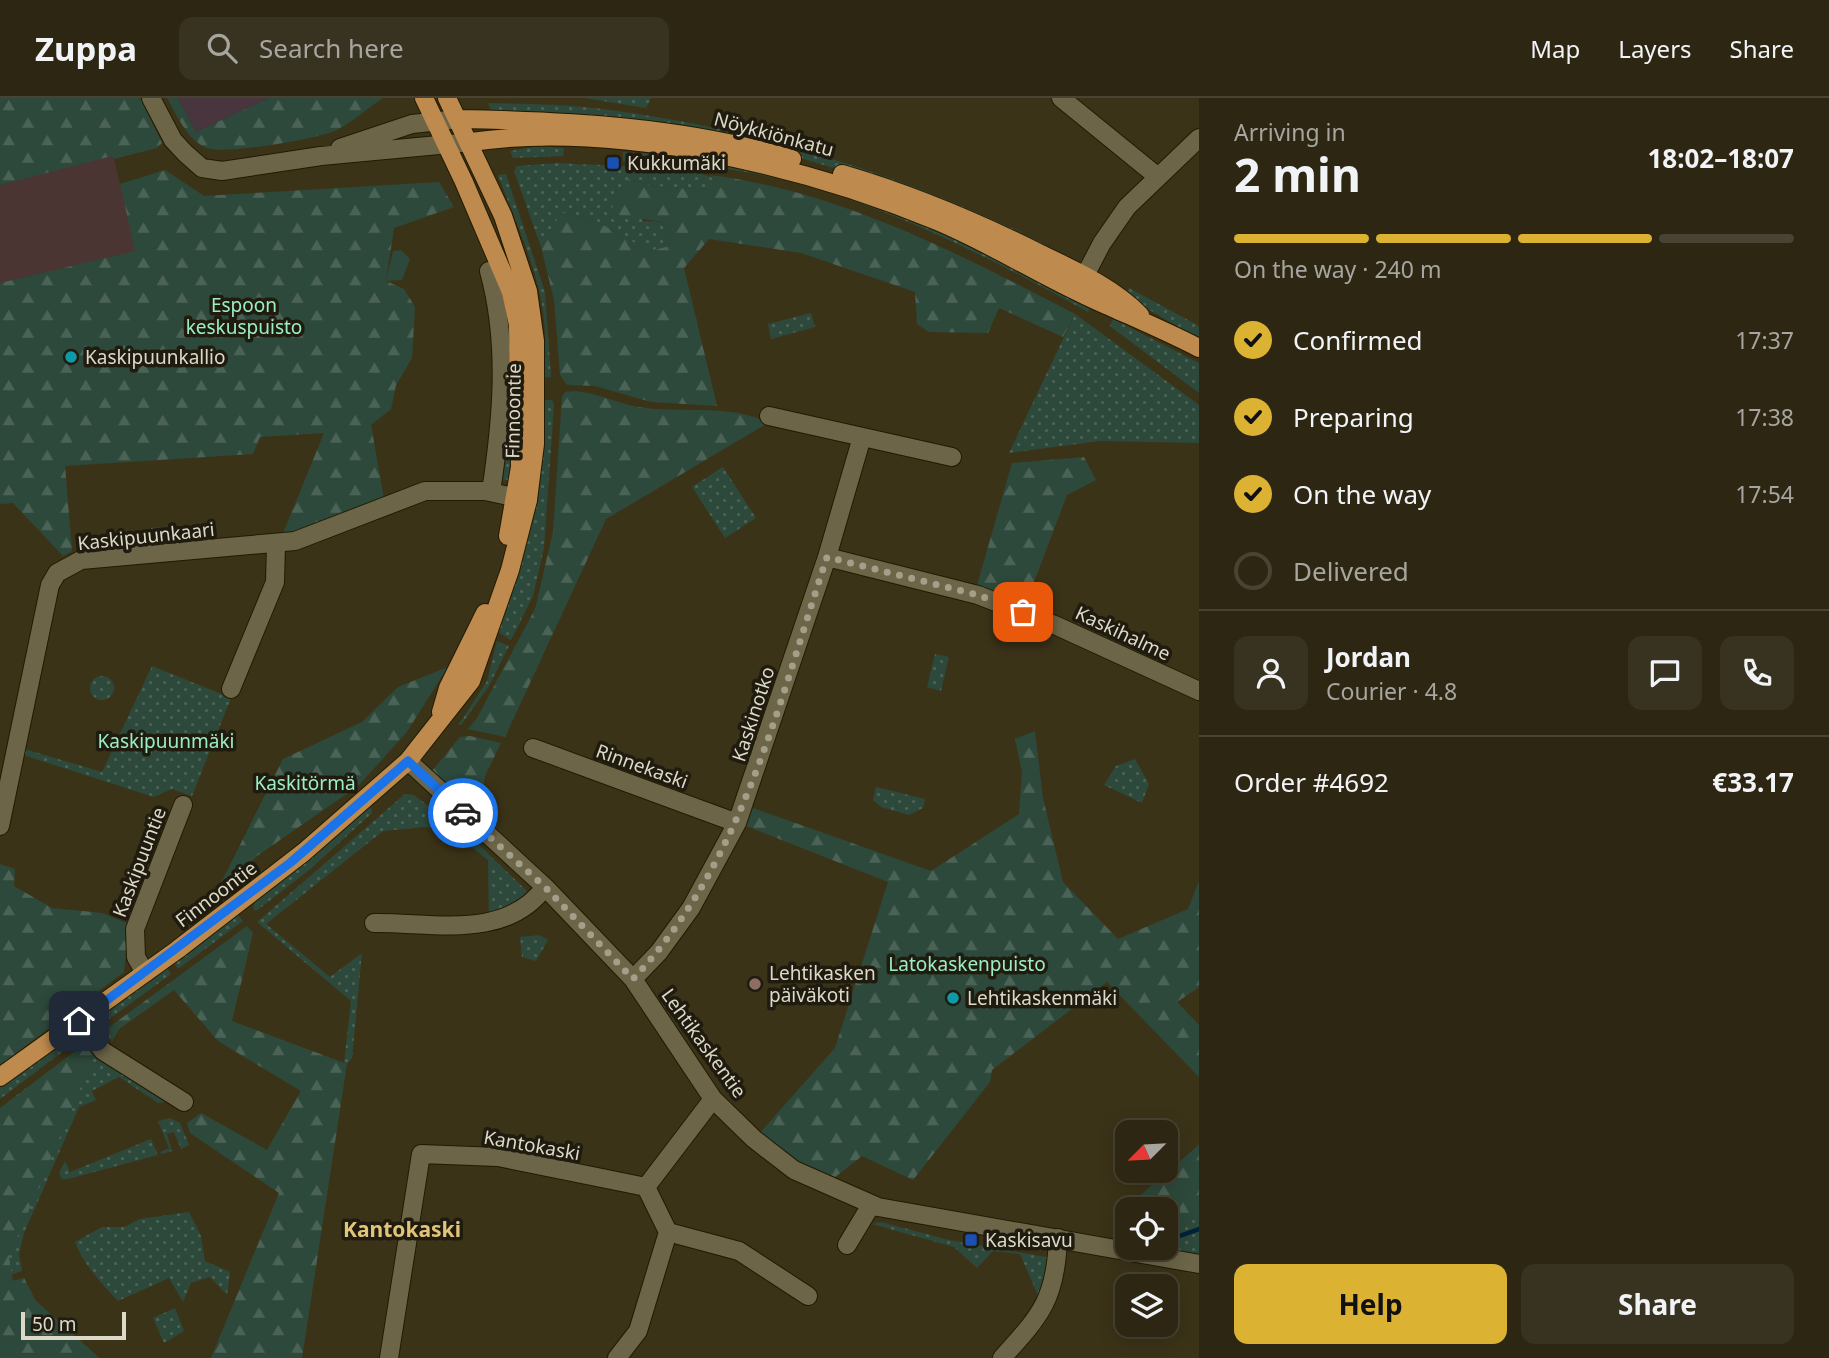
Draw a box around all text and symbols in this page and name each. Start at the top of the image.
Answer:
search box [179,17,669,80]
text: Zuppa [35,26,137,71]
icon: search [203,29,241,67]
text: Search here [259,30,404,66]
text: Map [1530,32,1580,65]
text: Layers [1618,32,1692,65]
text: Share [1730,32,1794,65]
street label: Nöykkiönkatu [711,106,837,162]
text: Arriving in [1234,116,1346,148]
text: 18:02–18:07 [1647,140,1794,176]
text: 2 min [1234,143,1361,205]
place label: Kukkumäki [627,150,726,176]
marker: Kukkumäki [605,155,621,171]
text: On the way · 240 m [1234,253,1441,285]
park label: Espoon keskuspuisto [186,292,302,340]
icon: check [1234,321,1272,359]
text: Confirmed [1293,322,1423,358]
text: 17:37 [1735,324,1794,356]
place label: Kaskipuunkallio [85,344,226,370]
marker: Kaskipuunkallio [63,349,79,365]
street label: Finnoontie [499,363,527,459]
icon: check [1234,398,1272,436]
text: Preparing [1293,399,1414,435]
text: 17:38 [1735,401,1794,433]
icon: check [1234,475,1272,513]
text: On the way [1293,476,1431,512]
text: 17:54 [1735,478,1794,510]
street label: Kaskipuunkaari [76,516,216,556]
text: Delivered [1293,553,1409,589]
pin [993,582,1053,642]
icon: bag [1004,593,1042,631]
street label: Kaskihalme [1071,600,1175,666]
button: person [1234,636,1308,710]
button: chat [1628,636,1702,710]
button: phone [1720,636,1794,710]
text: Jordan [1326,639,1411,675]
street label: Kaskinotko [725,663,781,765]
text: Courier · 4.8 [1326,675,1457,707]
park label: Kaskipuunmäki [98,728,234,754]
street label: Rinnekaski [593,737,691,795]
text: Order #4692 [1234,764,1389,800]
text: €33.17 [1712,764,1794,800]
park label: Kaskitörmä [254,770,356,796]
courier [428,778,498,848]
icon: car [444,794,482,832]
street label: Kaskipuuntie [106,803,172,921]
street label: Finnoontie [170,855,262,933]
park label: Latokaskenpuisto [888,951,1046,977]
place label: Lehtikasken päiväkoti [769,960,876,1008]
marker: Lehtikasken päiväkoti [747,976,763,992]
street label: Lehtikaskentie [656,983,752,1103]
place label: Lehtikaskenmäki [967,985,1117,1011]
marker: Lehtikaskenmäki [945,990,961,1006]
pin [49,991,109,1051]
icon: home [60,1002,98,1040]
north arrow [1115,1120,1178,1183]
map controls [1115,1120,1178,1337]
street label: Kantokaski [482,1124,582,1166]
button: locate [1115,1197,1178,1260]
district label: Kantokaski [343,1215,461,1243]
place label: Kaskisavu [985,1227,1073,1253]
marker: Kaskisavu [963,1232,979,1248]
button: Help [1234,1264,1507,1344]
button: Share [1521,1264,1794,1344]
button: layers [1115,1274,1178,1337]
scale bar [21,1309,126,1341]
text: 50 m [32,1311,76,1337]

